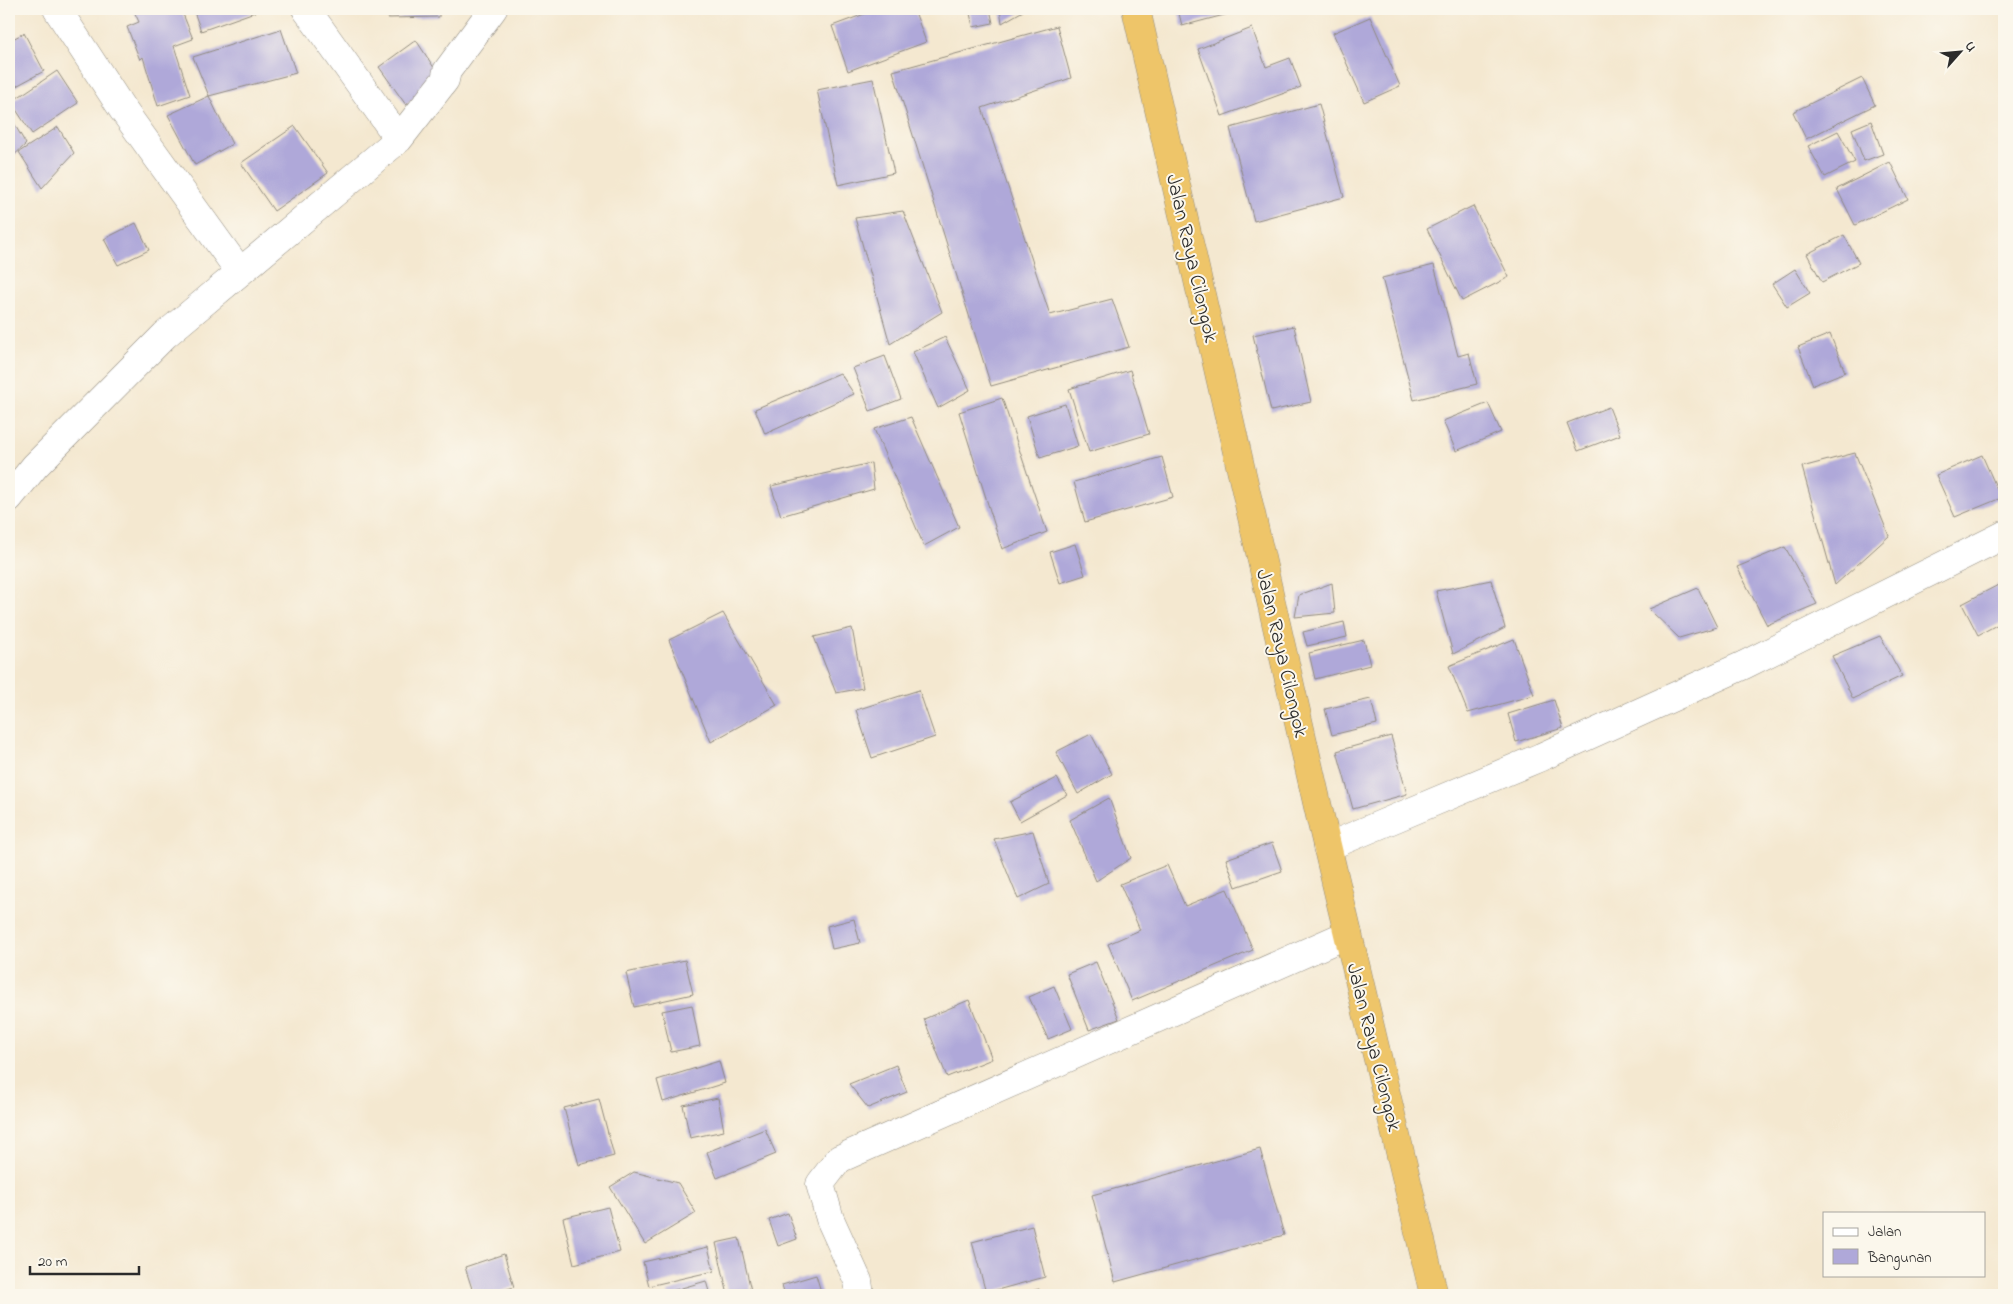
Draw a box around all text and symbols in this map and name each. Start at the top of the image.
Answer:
north arrow [1936,28,1986,78]
text: U [1959,38,1982,56]
street label: Jalan Raya Cilongok [1155,171,1225,347]
street label: Jalan Raya Cilongok [1245,566,1315,742]
street label: Jalan Raya Cilongok [1336,960,1409,1136]
legend [1823,1212,1986,1276]
text: Jalan [1868,1221,1901,1243]
scale bar [30,1244,139,1276]
text: Bangunan [1867,1247,1932,1270]
text: 20 m [38,1251,68,1273]

